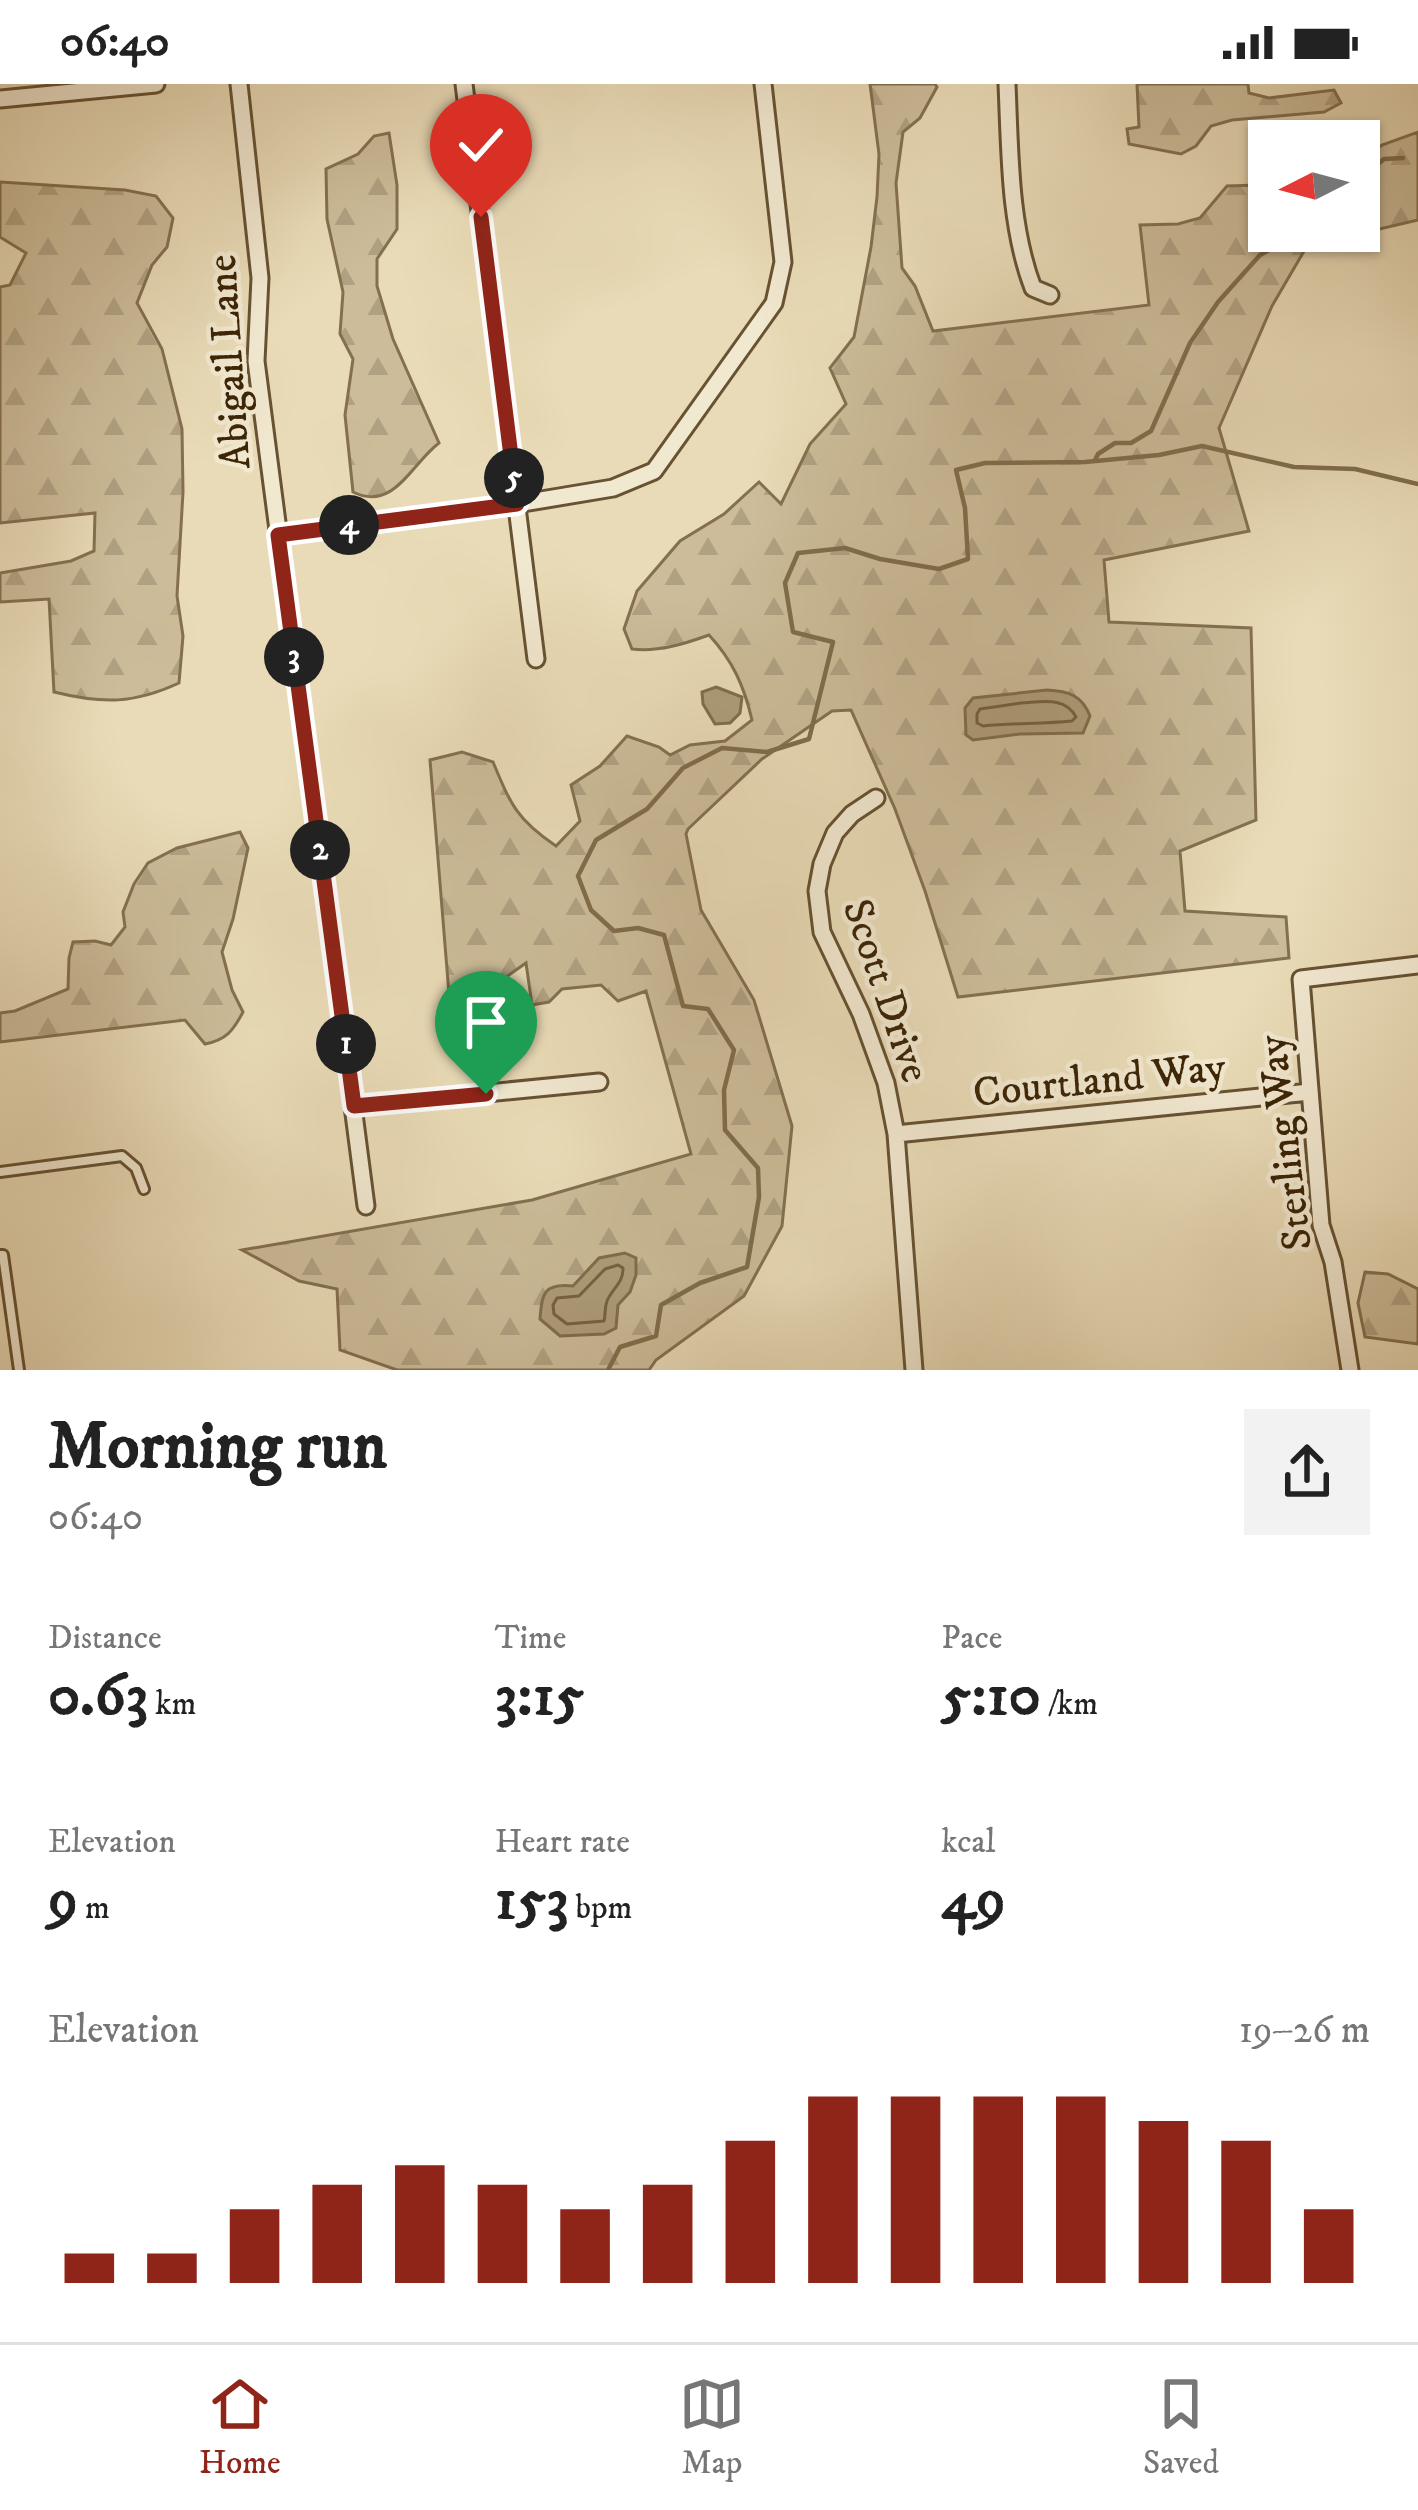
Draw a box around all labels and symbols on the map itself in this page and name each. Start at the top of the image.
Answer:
pin [430,94,532,217]
north arrow [1248,120,1380,252]
street label: Abigail Lane [197,253,263,471]
pin: 5 [484,448,544,508]
pin: 4 [319,495,379,555]
pin: 3 [264,627,324,687]
pin: 2 [290,820,350,880]
street label: Scott Drive [830,893,941,1089]
pin [435,971,537,1094]
pin: 1 [316,1014,376,1074]
street label: Sterling Way [1247,1031,1325,1253]
street label: Courtland Way [971,1042,1229,1120]

